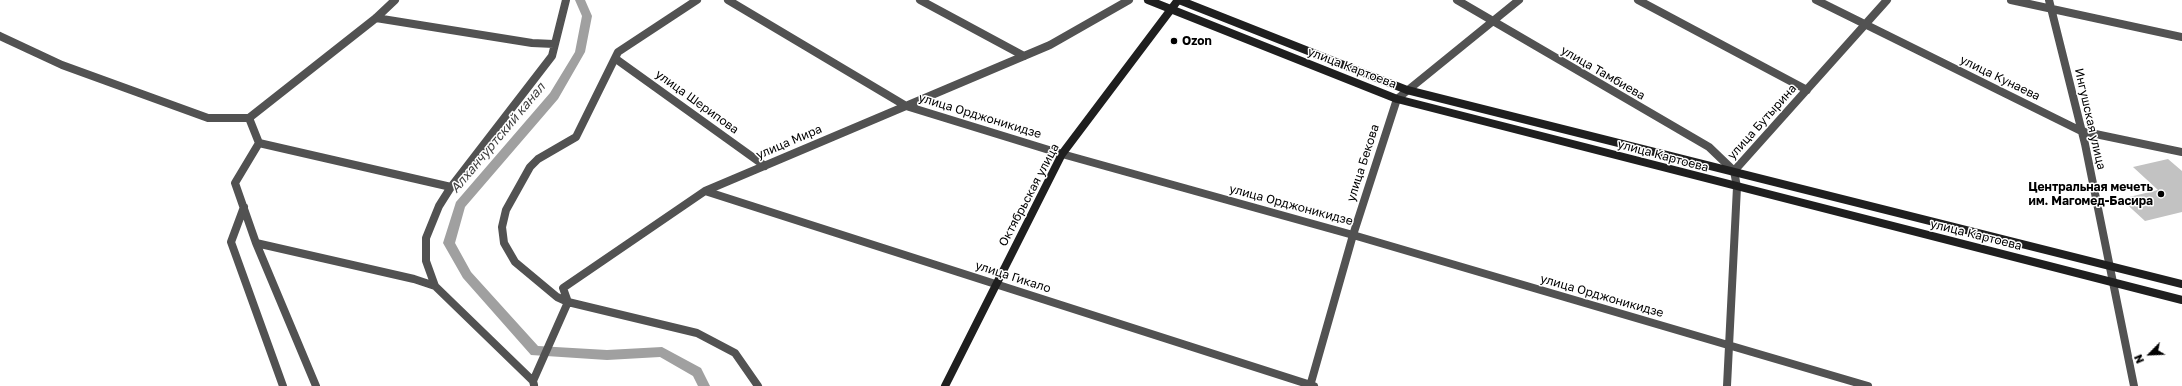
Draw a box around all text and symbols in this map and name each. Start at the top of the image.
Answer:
place label: Ozon [1182,34,1212,48]
marker: Ozon [1169,36,1179,46]
street label: улица Тамбиева [1558,43,1648,103]
street label: улица Картоева [1306,44,1398,92]
street label: улица Кунаева [1958,52,2042,104]
street label: улица Шерипова [653,67,741,137]
street label: Ингушская улица [2071,67,2109,171]
water label: Алханчуртский канал [447,80,549,196]
street label: улица Бутырина [1724,81,1800,163]
street label: улица Орджоникидзе [917,90,1043,142]
street label: улица Мира [754,122,824,162]
street label: улица Бекова [1344,122,1382,204]
street label: улица Картоева [1616,137,1710,175]
street label: Октябрьская улица [996,141,1062,249]
place label: Центральная мечеть им. Магомед-Басира [2028,180,2153,208]
street label: улица Орджоникидзе [1228,182,1354,228]
marker: Центральная мечеть им. Магомед-Басира [2156,189,2166,199]
street label: улица Картоева [1929,217,2023,253]
street label: улица Гикало [973,258,1053,296]
street label: улица Орджоникидзе [1539,271,1665,321]
north arrow [2130,334,2170,374]
text: N [2131,353,2146,366]

